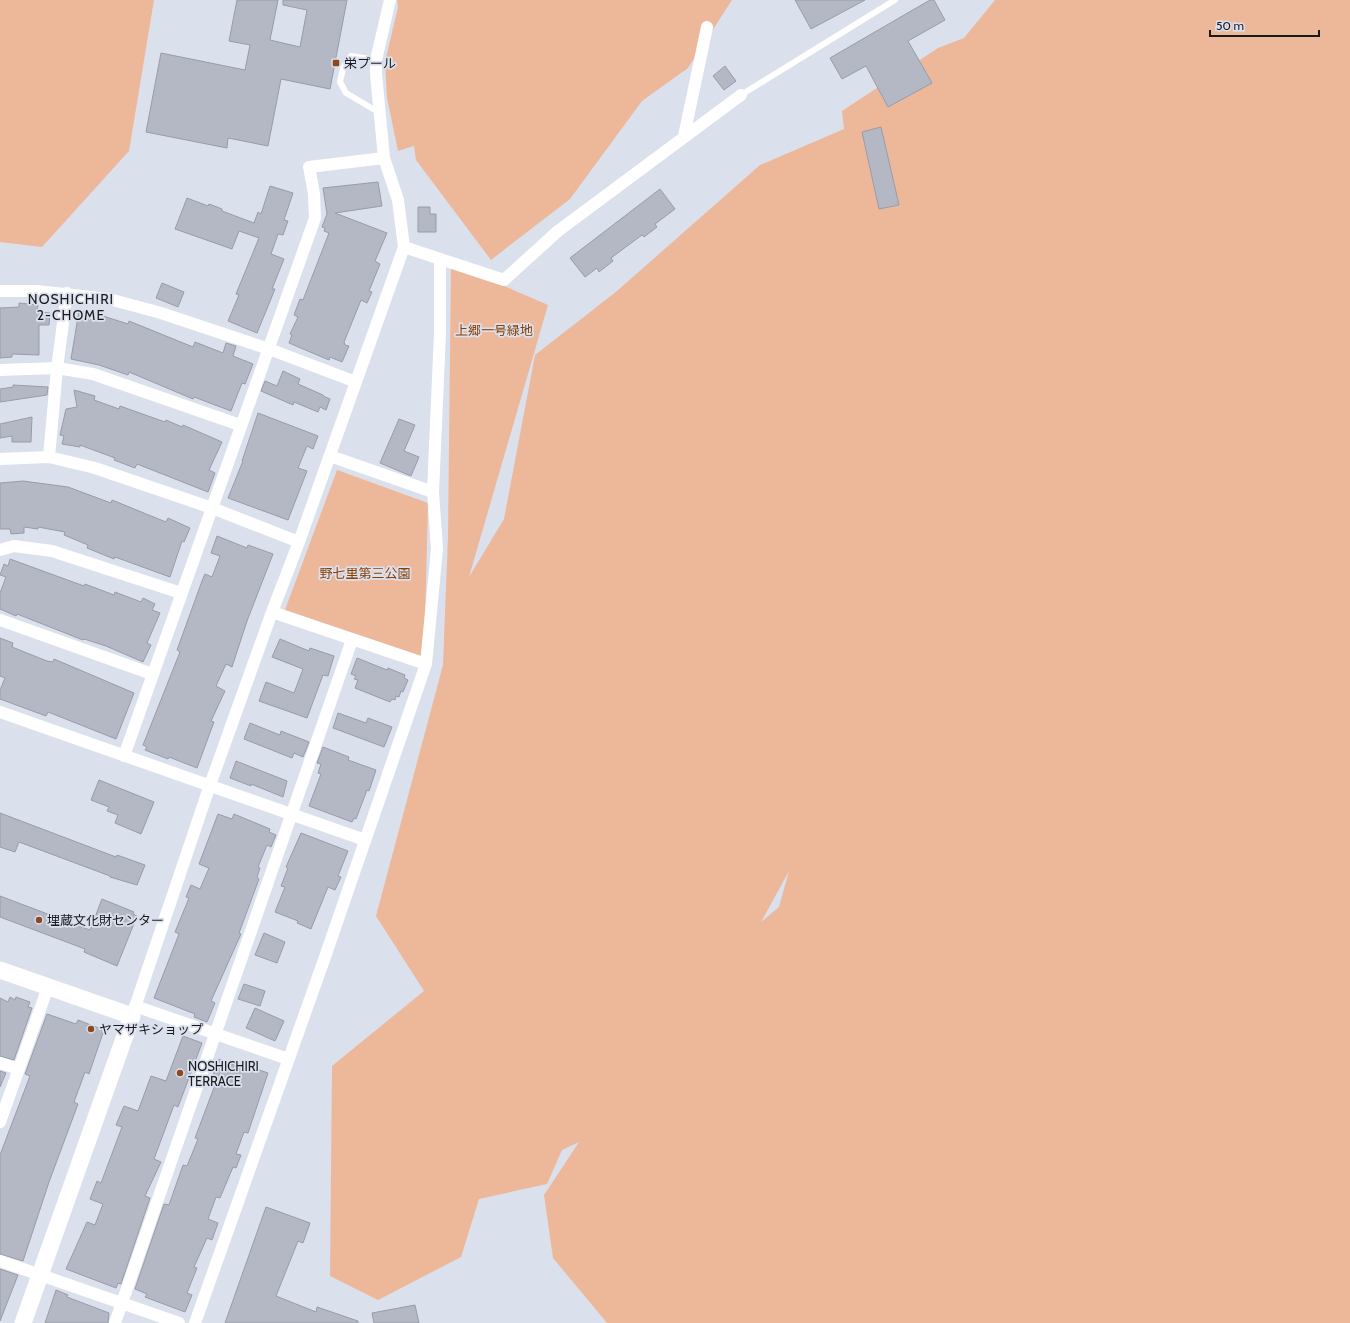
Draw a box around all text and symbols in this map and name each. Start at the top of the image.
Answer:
scale bar [1210,12,1319,38]
text: 50 m [1216,18,1244,33]
place label: 栄プール [344,55,396,71]
marker: 栄プール [331,58,341,68]
district label: NOSHICHIRI 2-CHOME [28,290,114,324]
park label: 上郷一号緑地 [455,322,533,338]
park label: 野七里第三公園 [319,565,411,581]
place label: 埋蔵文化財センター [47,912,164,928]
marker: 埋蔵文化財センター [34,915,44,925]
place label: ヤマザキショップ [99,1021,203,1037]
marker: ヤマザキショップ [86,1024,96,1034]
place label: NOSHICHIRI TERRACE [188,1058,259,1089]
marker: NOSHICHIRI TERRACE [175,1068,185,1078]

